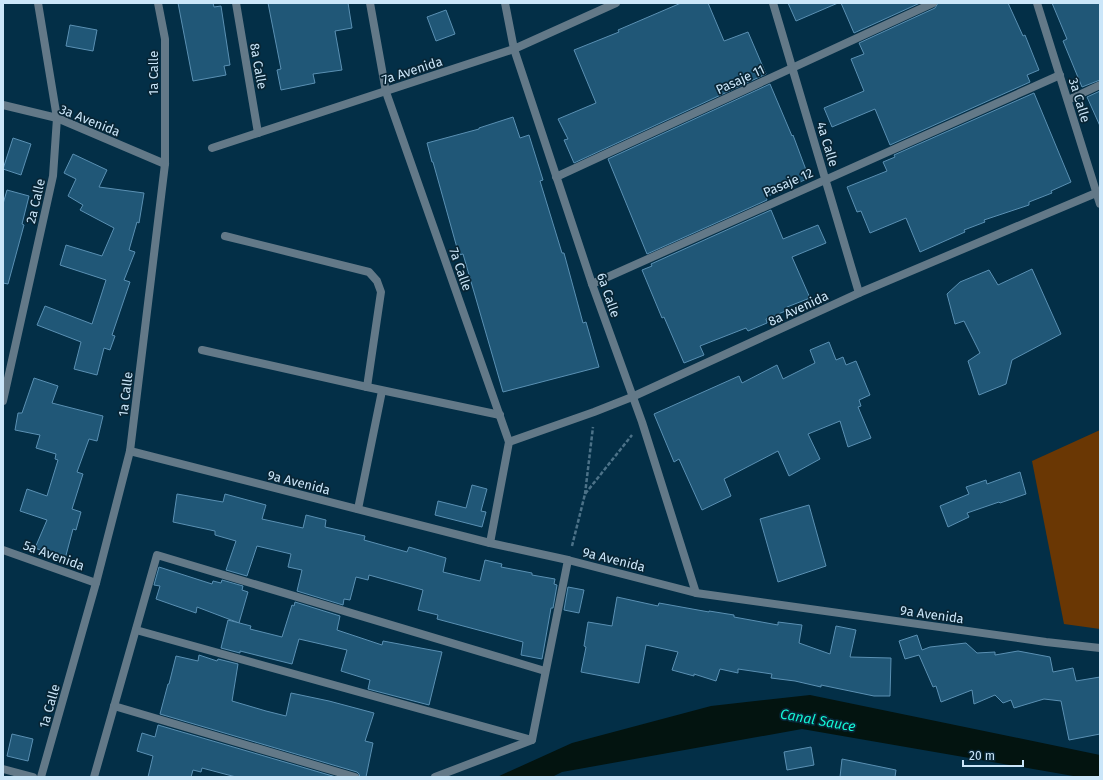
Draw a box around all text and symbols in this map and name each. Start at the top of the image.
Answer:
street label: 8a Calle [247,42,270,90]
street label: 1a Calle [146,51,161,95]
street label: 7a Avenida [380,54,444,87]
street label: Pasaje 11 [714,62,767,97]
street label: 3a Calle [1066,76,1093,124]
street label: 3a Avenida [57,102,122,139]
street label: 4a Calle [814,120,841,168]
street label: Pasaje 12 [761,165,815,200]
street label: 2a Calle [23,177,48,225]
street label: 7a Calle [446,246,475,293]
street label: 6a Calle [594,271,623,319]
street label: 8a Avenida [766,288,831,329]
street label: 1a Calle [115,371,136,417]
street label: 9a Avenida [266,467,332,498]
street label: 5a Avenida [21,537,86,573]
street label: 9a Avenida [581,544,647,575]
street label: 9a Avenida [899,603,965,626]
street label: 1a Calle [36,682,63,730]
water label: Canal Sauce [779,705,857,735]
scale bar [963,742,1023,768]
text: 20 m [969,749,995,763]

